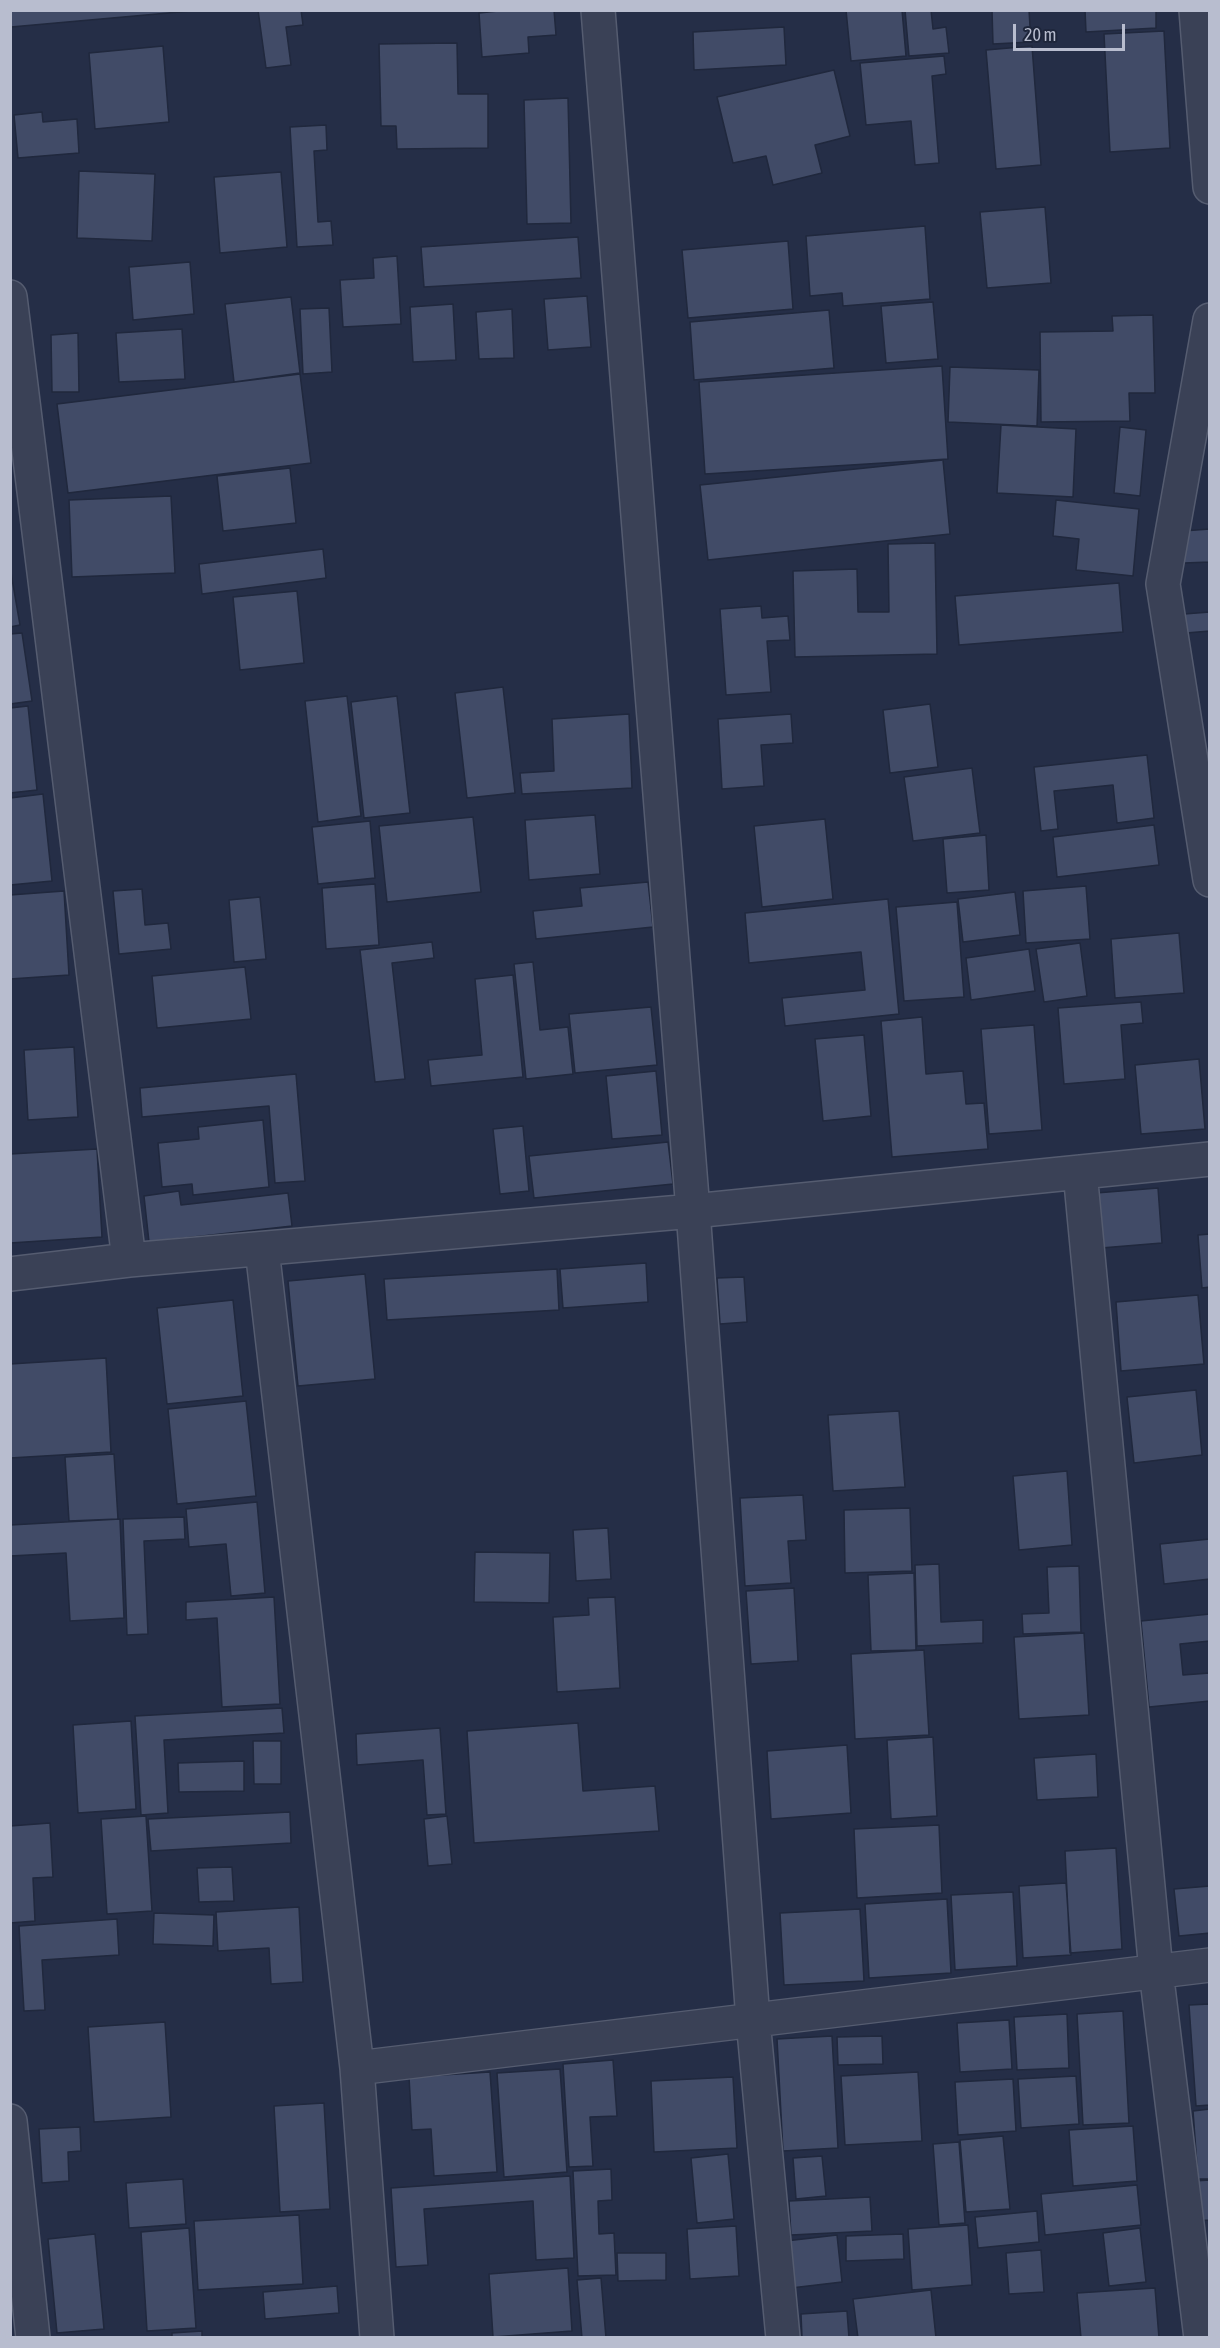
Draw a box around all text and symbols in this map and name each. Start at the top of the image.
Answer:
scale bar [1016,12,1128,50]
text: 20 m [1024,24,1056,45]

